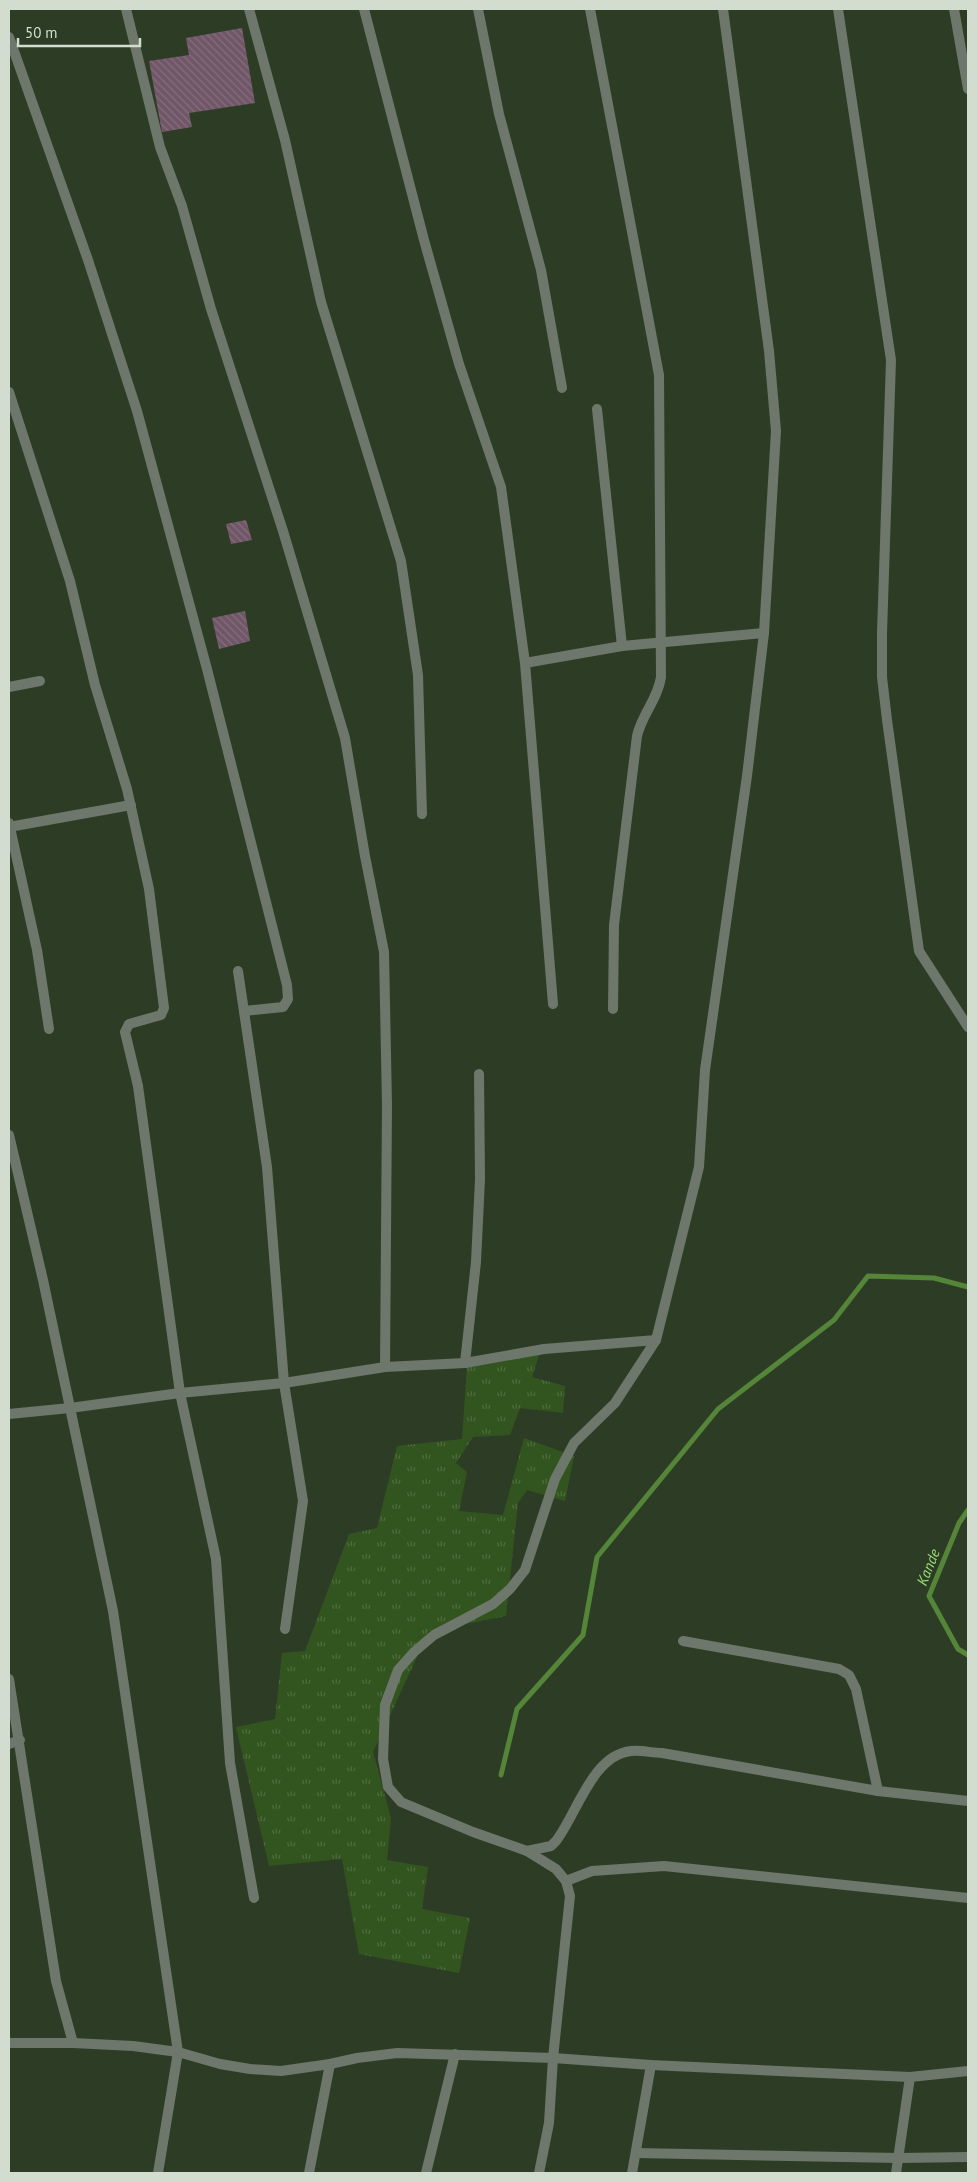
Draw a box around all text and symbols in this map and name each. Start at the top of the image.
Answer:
scale bar [18,15,140,47]
text: 50 m [25,23,58,42]
water label: Kande [912,1546,944,1588]

